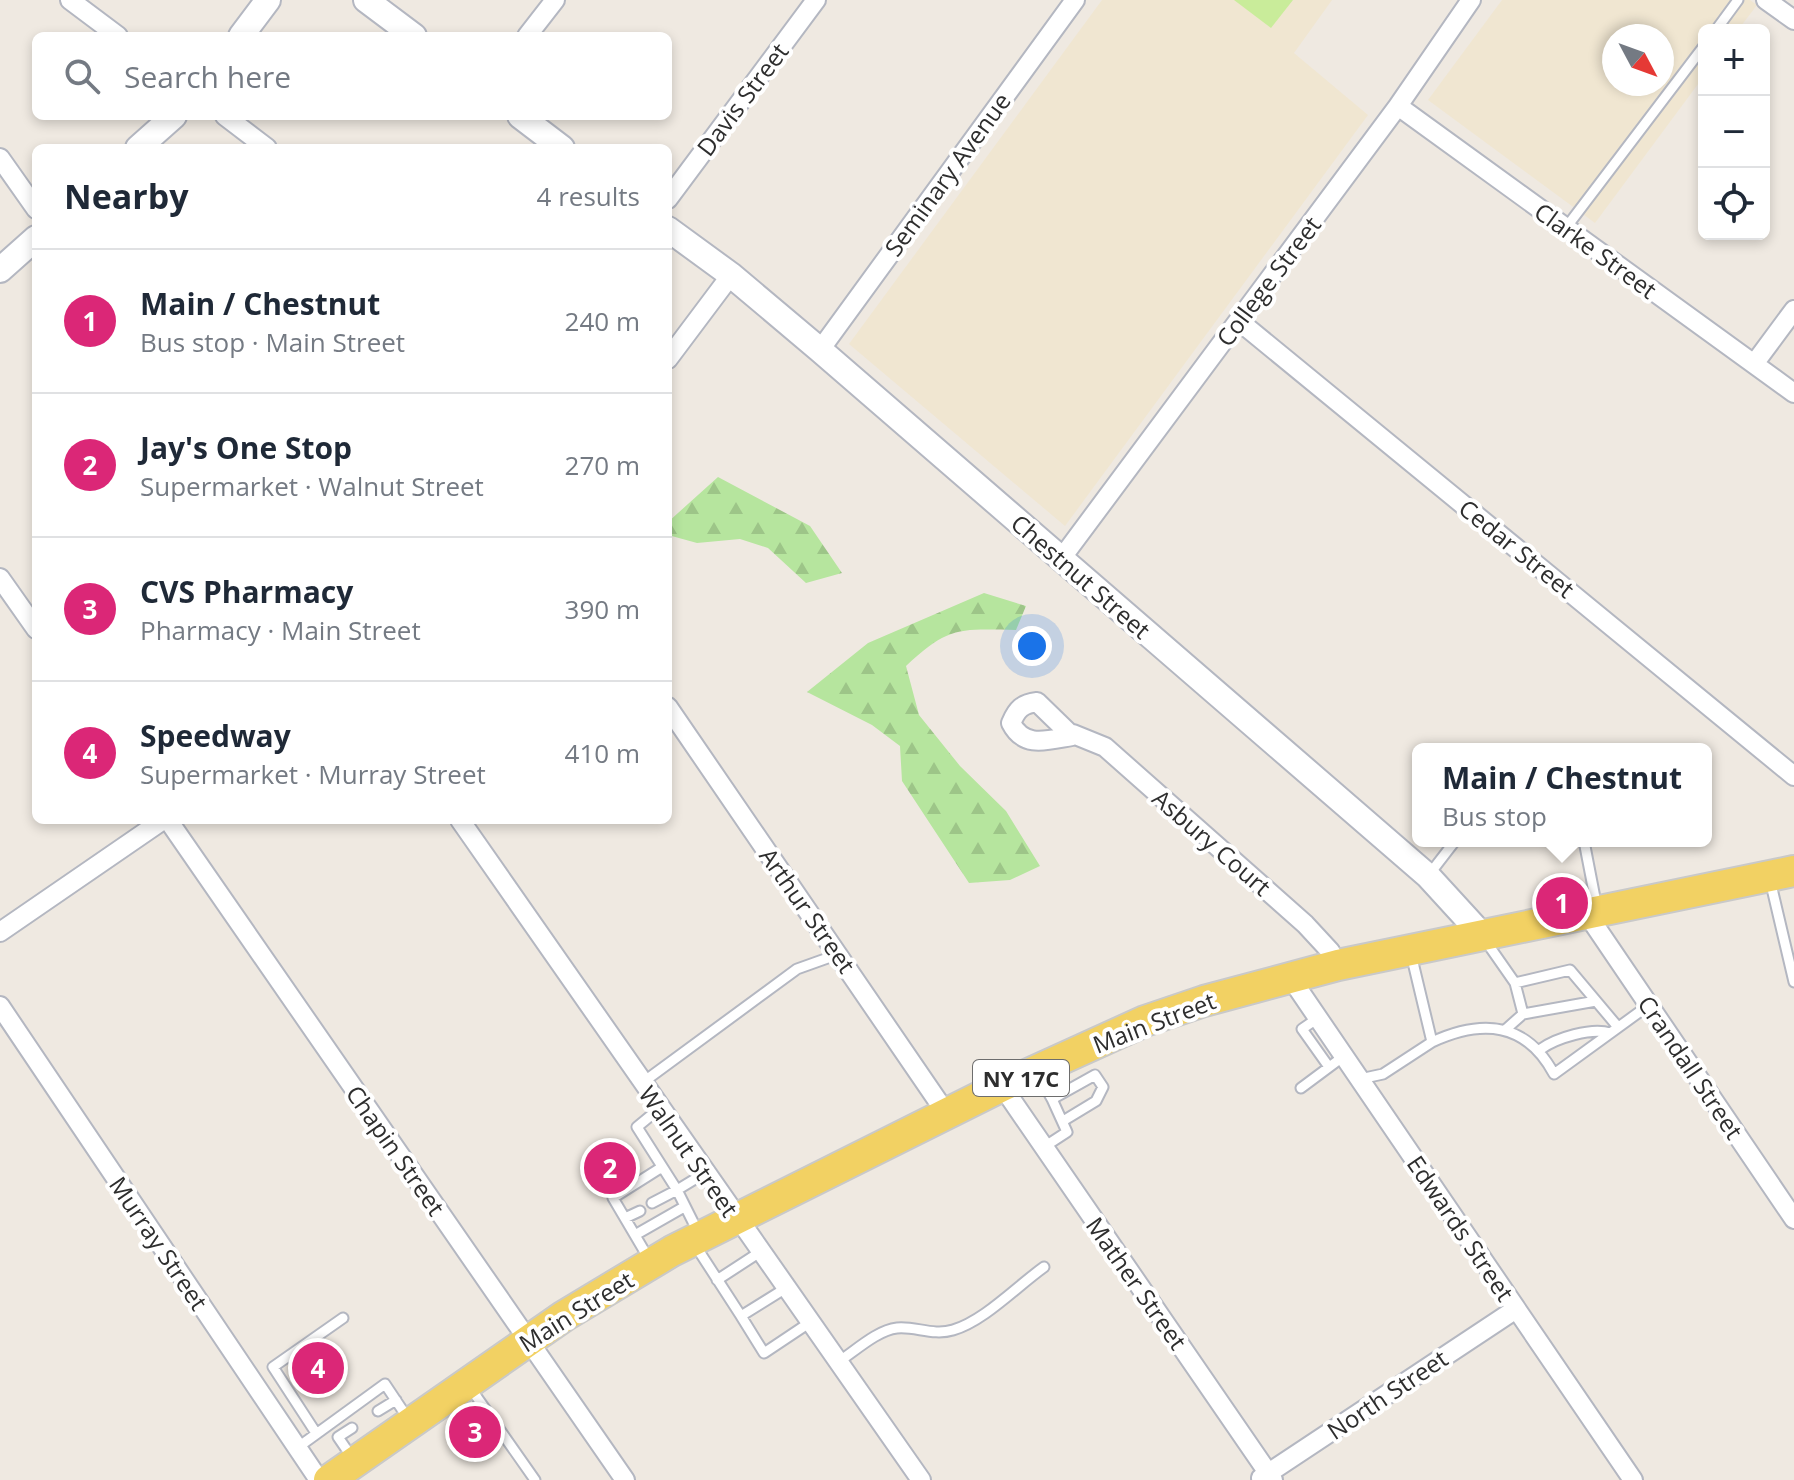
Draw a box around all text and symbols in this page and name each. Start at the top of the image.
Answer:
north arrow [1602,24,1674,96]
map controls [1698,24,1770,240]
button: + [1698,24,1770,96]
search box [32,32,672,120]
street label: Davis Street [689,36,795,162]
icon: search [60,54,104,98]
text: Search here [124,56,291,97]
street label: Seminary Avenue [876,86,1018,262]
button: − [1698,96,1770,168]
button: locate [1698,168,1770,240]
text: Nearby [64,173,189,219]
text: 4 results [537,178,640,214]
street label: Clarke Street [1528,194,1664,306]
street label: College Street [1208,209,1328,353]
text: Main / Chestnut [140,283,380,324]
text: 1 [83,303,97,339]
text: 240 m [565,303,640,339]
text: Bus stop · Main Street [140,324,405,360]
text: Jay's One Stop [140,427,352,468]
text: 2 [83,447,97,483]
text: 270 m [565,447,640,483]
text: Supermarket · Walnut Street [140,468,484,504]
street label: Cedar Street [1452,491,1582,605]
street label: Chestnut Street [1004,506,1158,646]
text: CVS Pharmacy [140,571,353,612]
text: 3 [83,591,97,627]
text: 390 m [565,591,640,627]
text: Pharmacy · Main Street [140,612,421,648]
your location [1012,626,1052,666]
text: Speedway [140,715,291,756]
text: 4 [83,735,97,771]
text: 410 m [565,735,640,771]
popup [1412,743,1712,847]
text: Supermarket · Murray Street [140,756,486,792]
text: Main / Chestnut [1442,757,1682,798]
street label: Asbury Court [1146,781,1278,903]
text: Bus stop [1442,798,1547,834]
street label: Arthur Street [753,841,863,979]
pin: 1 [1536,873,1588,933]
street label: Main Street [1088,983,1220,1061]
street label: Crandall Street [1631,989,1751,1145]
road number: NY 17C [973,1060,1069,1096]
street label: Chapin Street [339,1078,453,1222]
street label: Walnut Street [632,1079,746,1223]
pin: 2 [584,1138,636,1198]
street label: Edwards Street [1400,1149,1522,1307]
street label: Murray Street [102,1170,216,1316]
street label: Mather Street [1079,1210,1195,1356]
street label: Main Street [513,1263,639,1359]
pin: 4 [292,1338,344,1398]
street label: North Street [1320,1341,1454,1447]
pin: 3 [449,1402,501,1462]

